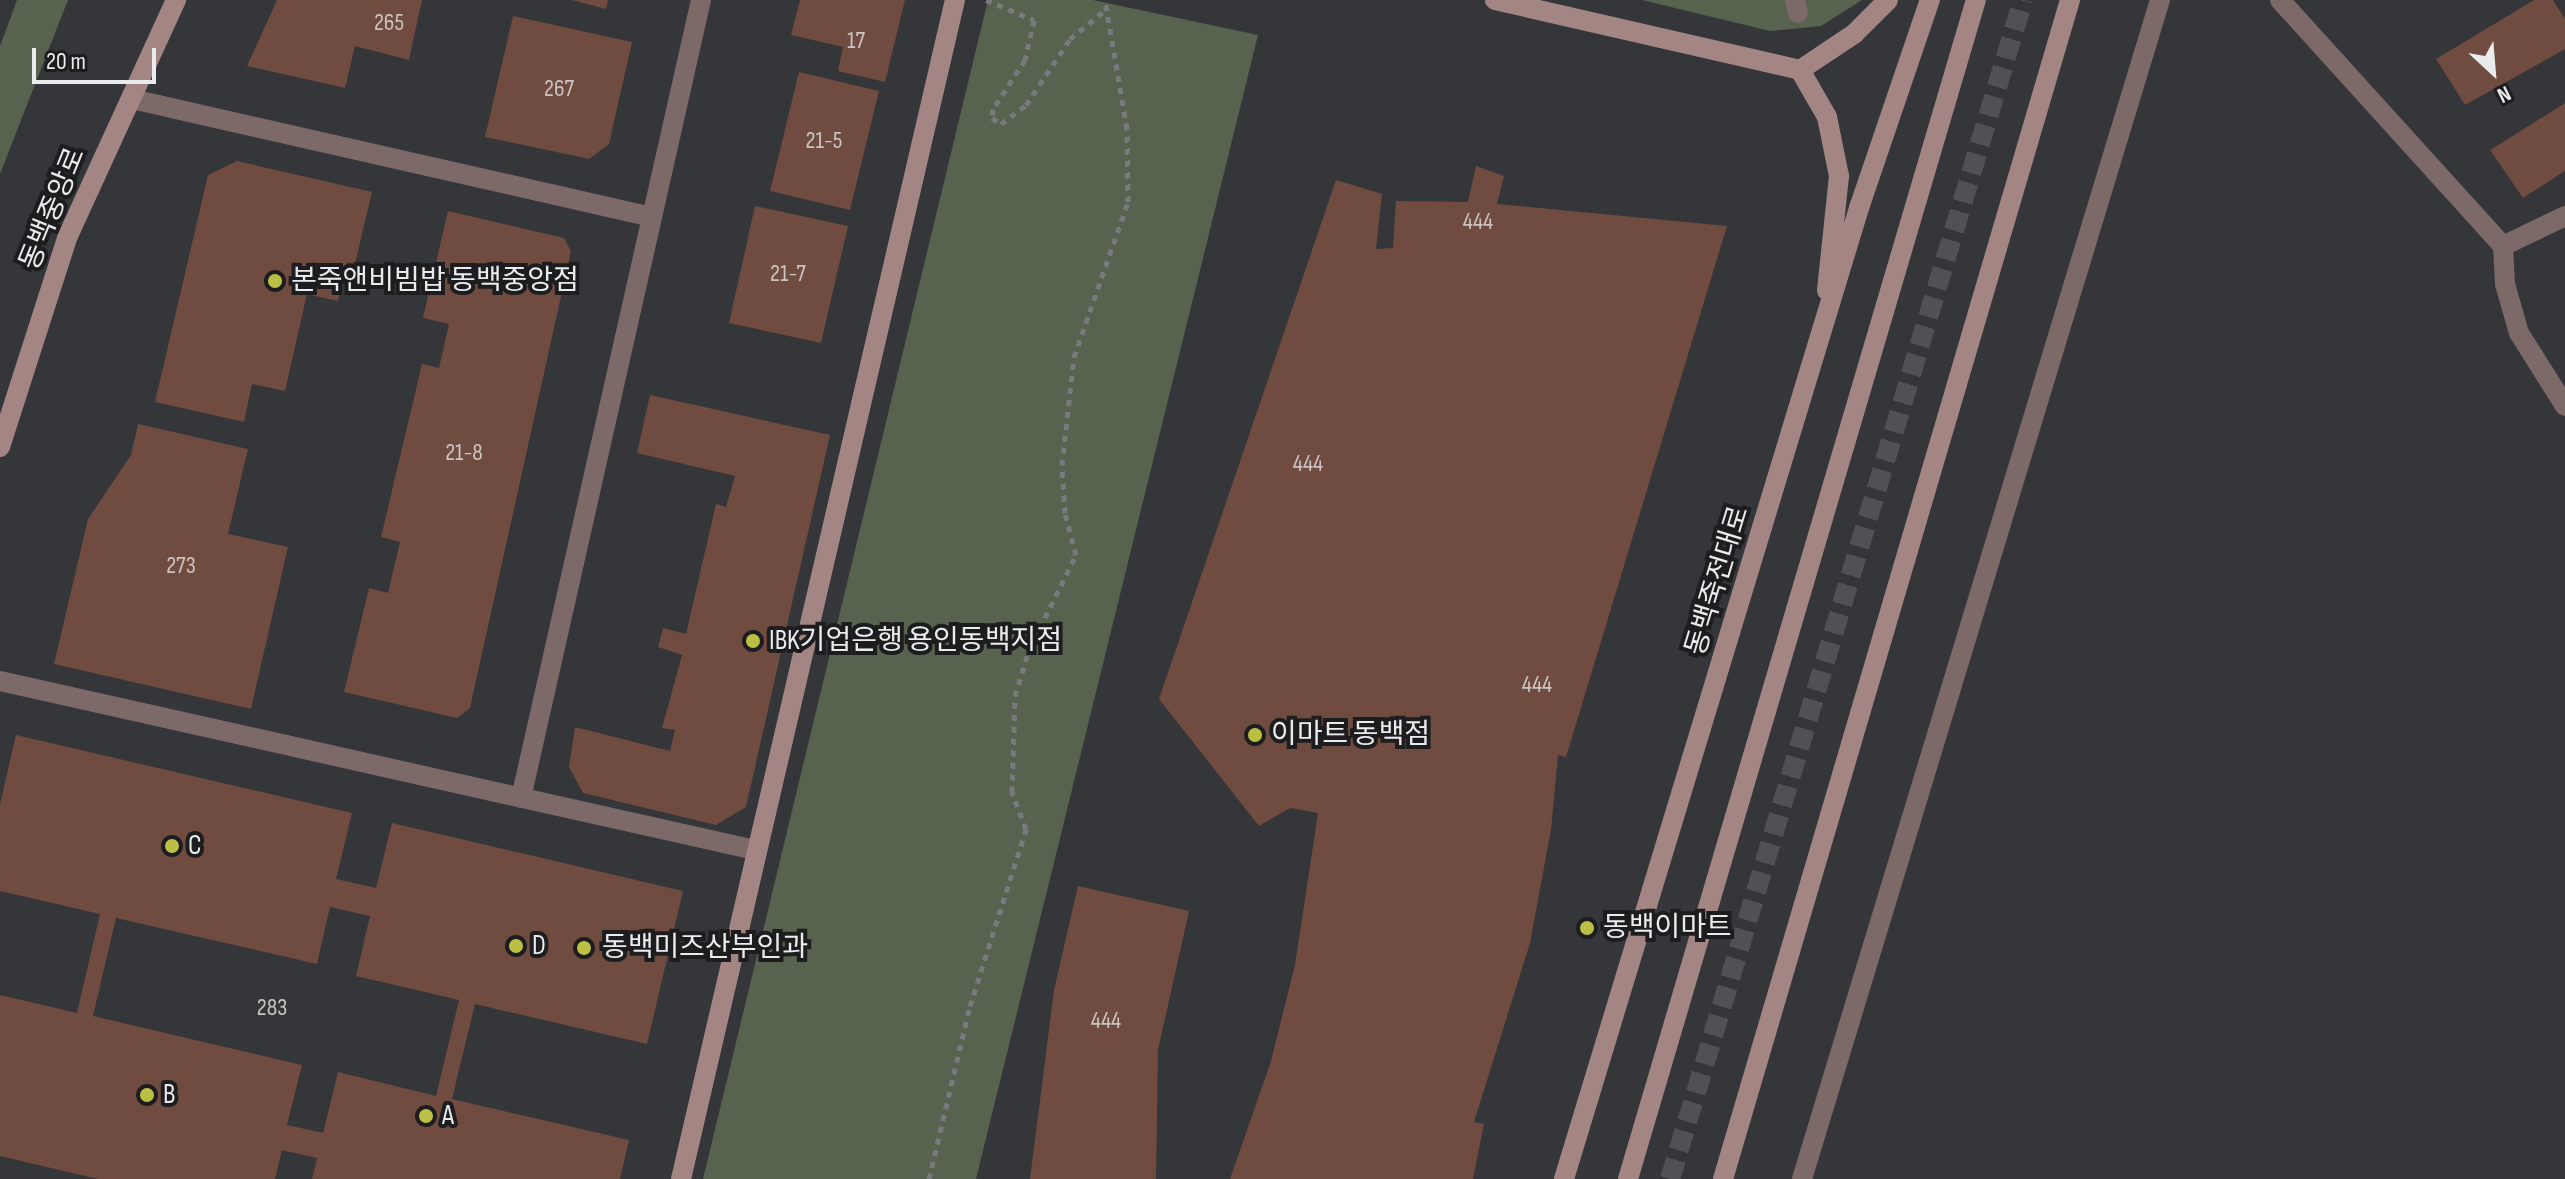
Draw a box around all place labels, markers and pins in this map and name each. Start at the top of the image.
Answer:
place label: 본죽앤비빔밥 동백중앙점 [291,264,579,298]
marker: 본죽앤비빔밥 동백중앙점 [266,272,284,290]
place label: IBK기업은행 용인동백지점 [769,624,1062,658]
marker: IBK기업은행 용인동백지점 [744,632,762,650]
place label: 이마트 동백점 [1271,718,1430,752]
marker: 이마트 동백점 [1246,726,1264,744]
place label: C [188,829,202,863]
marker: C [163,837,181,855]
place label: 동백이마트 [1603,911,1732,945]
marker: 동백이마트 [1578,919,1596,937]
place label: D [532,929,546,963]
place label: 동백미즈산부인과 [602,931,808,965]
marker: D [507,937,525,955]
marker: 동백미즈산부인과 [573,937,595,959]
place label: B [163,1078,175,1112]
marker: B [138,1086,156,1104]
place label: A [442,1099,454,1133]
marker: A [417,1107,435,1125]

